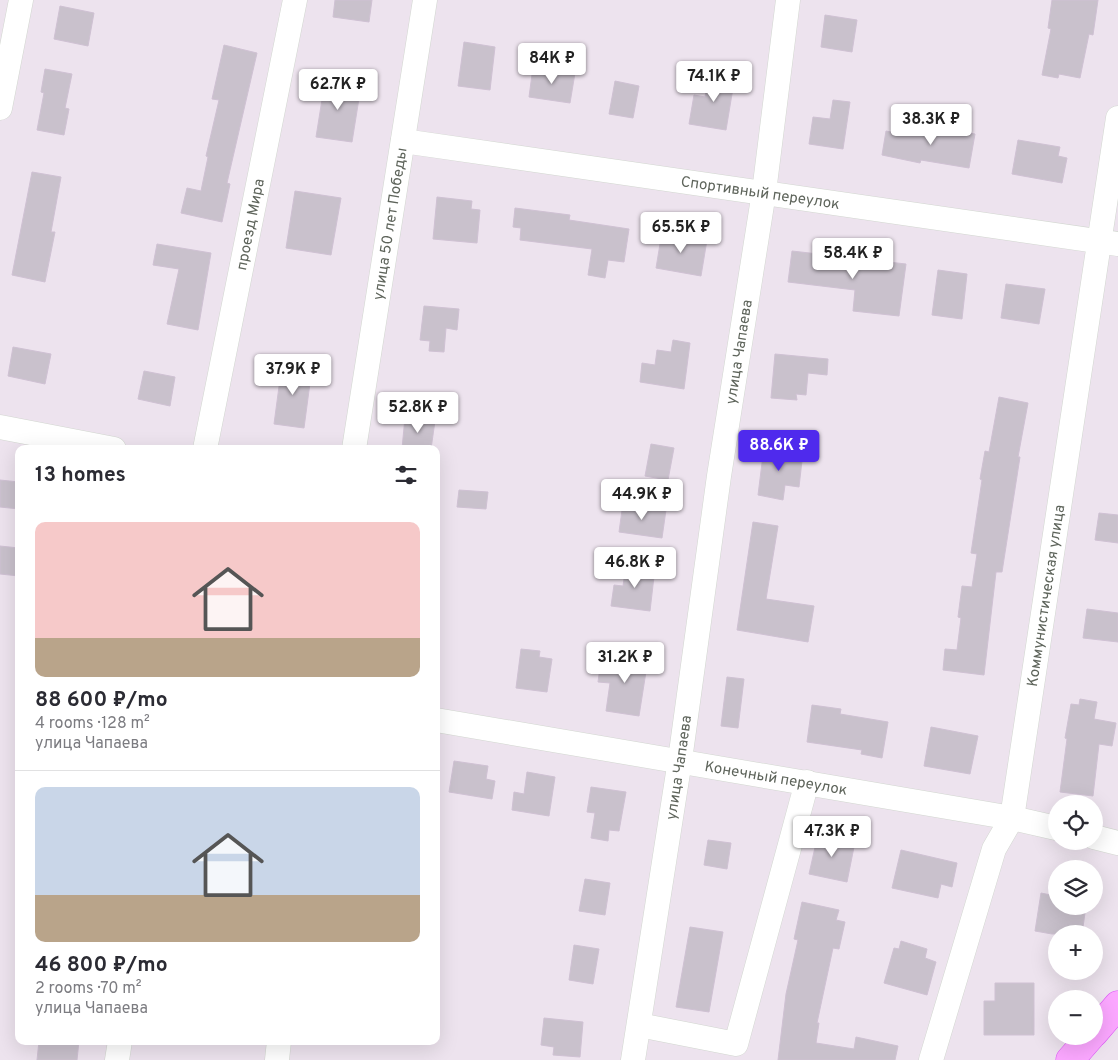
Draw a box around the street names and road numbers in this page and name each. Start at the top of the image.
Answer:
street label: улица 50 лет Победы [370,146,413,302]
street label: Спортивный переулок [679,173,841,215]
street label: проезд Мира [233,177,270,272]
street label: улица Чапаева [722,298,758,406]
street label: Коммунистическая улица [1024,503,1070,688]
street label: улица Чапаева [663,714,697,822]
street label: Конечный переулок [703,758,849,801]

